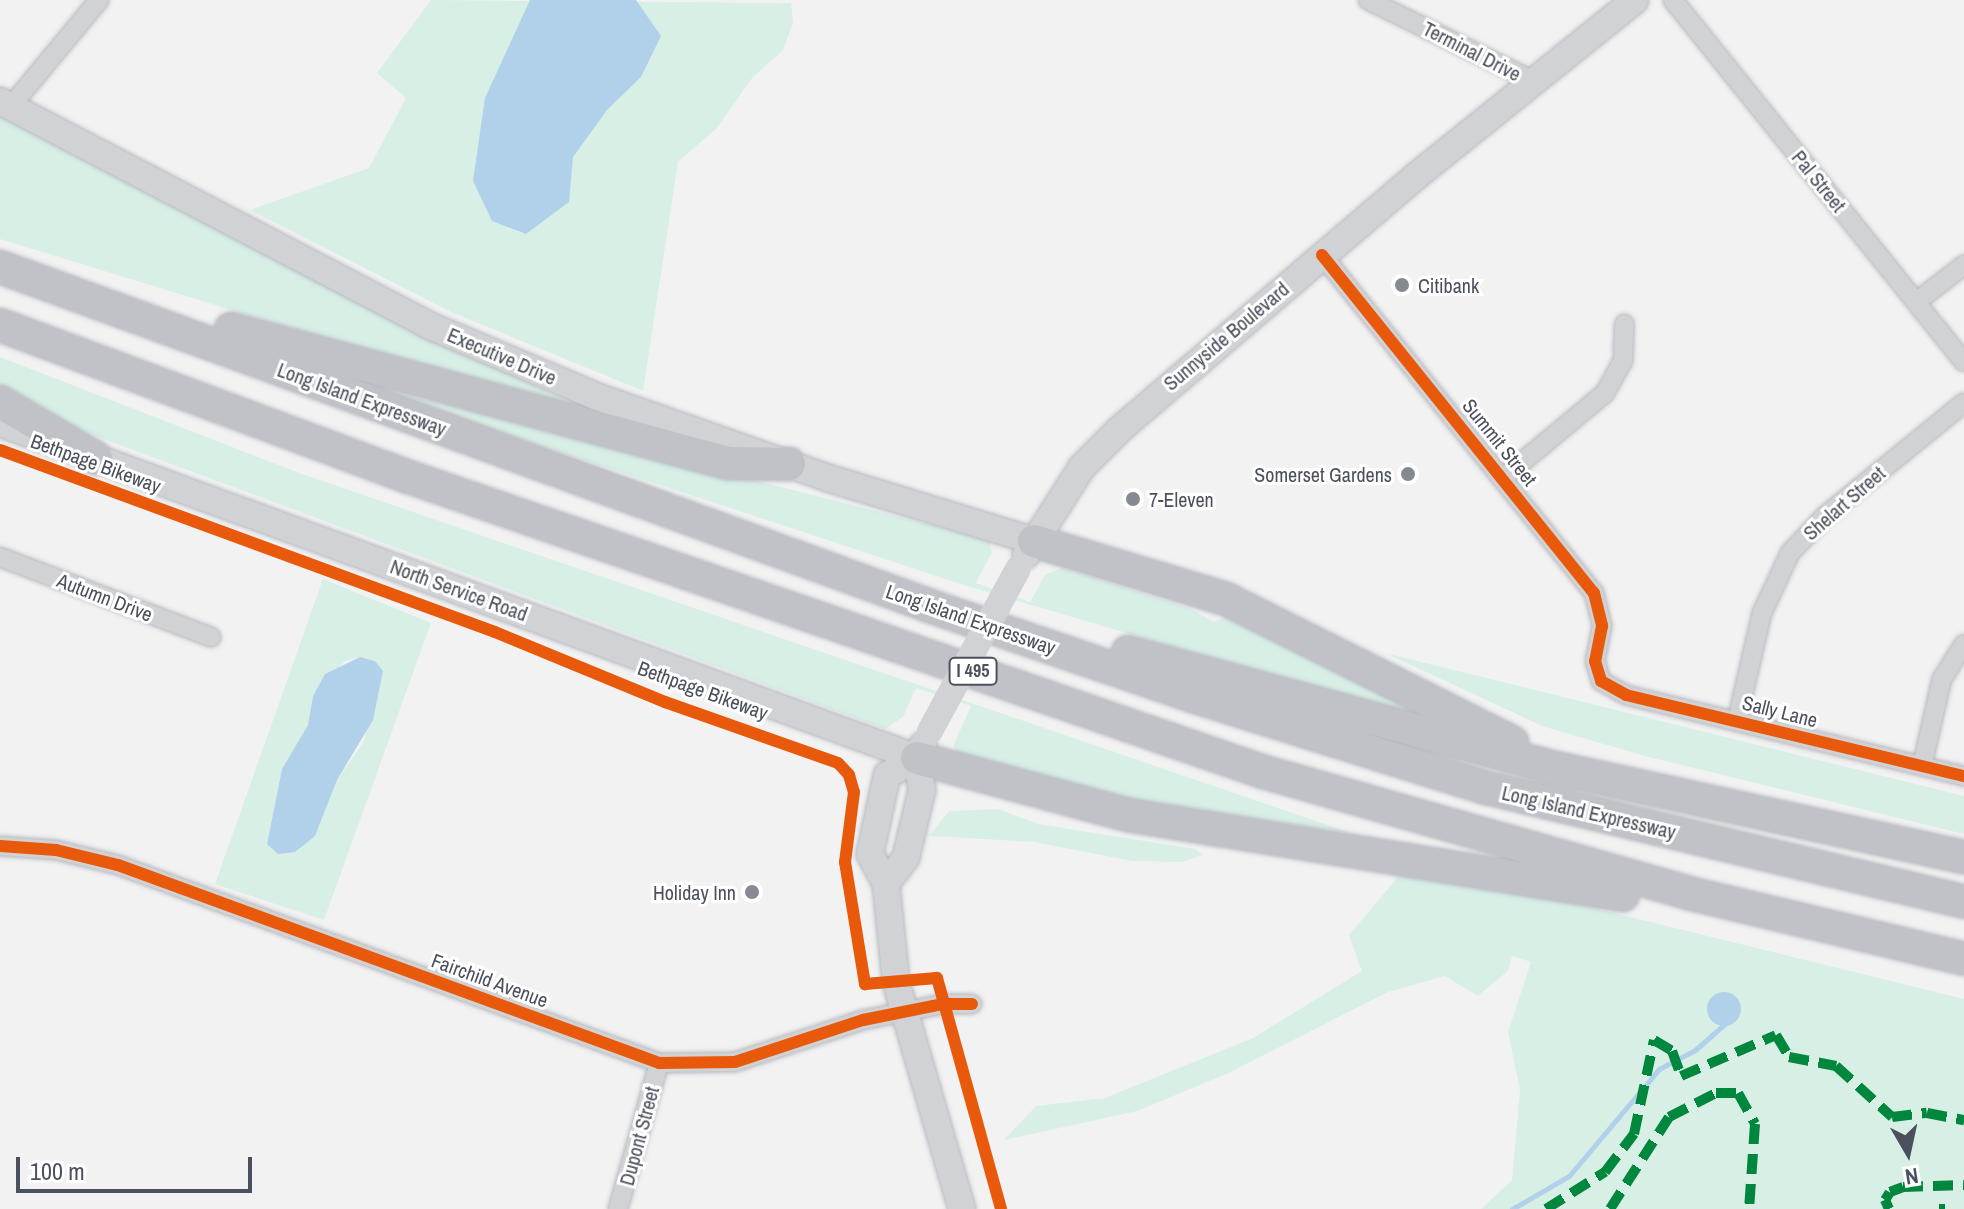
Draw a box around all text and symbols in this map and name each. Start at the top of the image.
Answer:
street label: Terminal Drive [1419,16,1525,86]
street label: Pal Street [1787,145,1851,217]
place label: Citibank [1418,273,1479,297]
marker: Citibank [1393,276,1411,294]
street label: Sunnyside Boulevard [1159,277,1293,395]
street label: Executive Drive [444,322,560,390]
street label: Long Island Expressway [274,357,450,441]
street label: Summit Street [1458,394,1542,490]
street label: Bethpage Bikeway [28,428,164,498]
street label: Shelart Street [1798,461,1890,545]
place label: Somerset Gardens [1254,462,1392,486]
marker: Somerset Gardens [1399,465,1417,483]
place label: 7-Eleven [1149,487,1214,511]
marker: 7-Eleven [1124,490,1142,508]
street label: North Service Road [387,554,531,626]
street label: Autumn Drive [54,568,156,626]
street label: Long Island Expressway [883,579,1059,659]
street label: Bethpage Bikeway [635,655,771,725]
road number: I 495 [947,657,999,685]
street label: Sally Lane [1740,690,1820,732]
street label: Long Island Expressway [1500,780,1678,844]
place label: Holiday Inn [653,880,736,904]
marker: Holiday Inn [743,883,761,901]
street label: Fairchild Avenue [428,948,552,1012]
street label: Dupont Street [614,1084,664,1188]
north arrow [1868,1113,1948,1193]
scale bar [20,1141,256,1191]
text: 100 m [30,1155,85,1187]
text: N [1903,1161,1921,1193]

